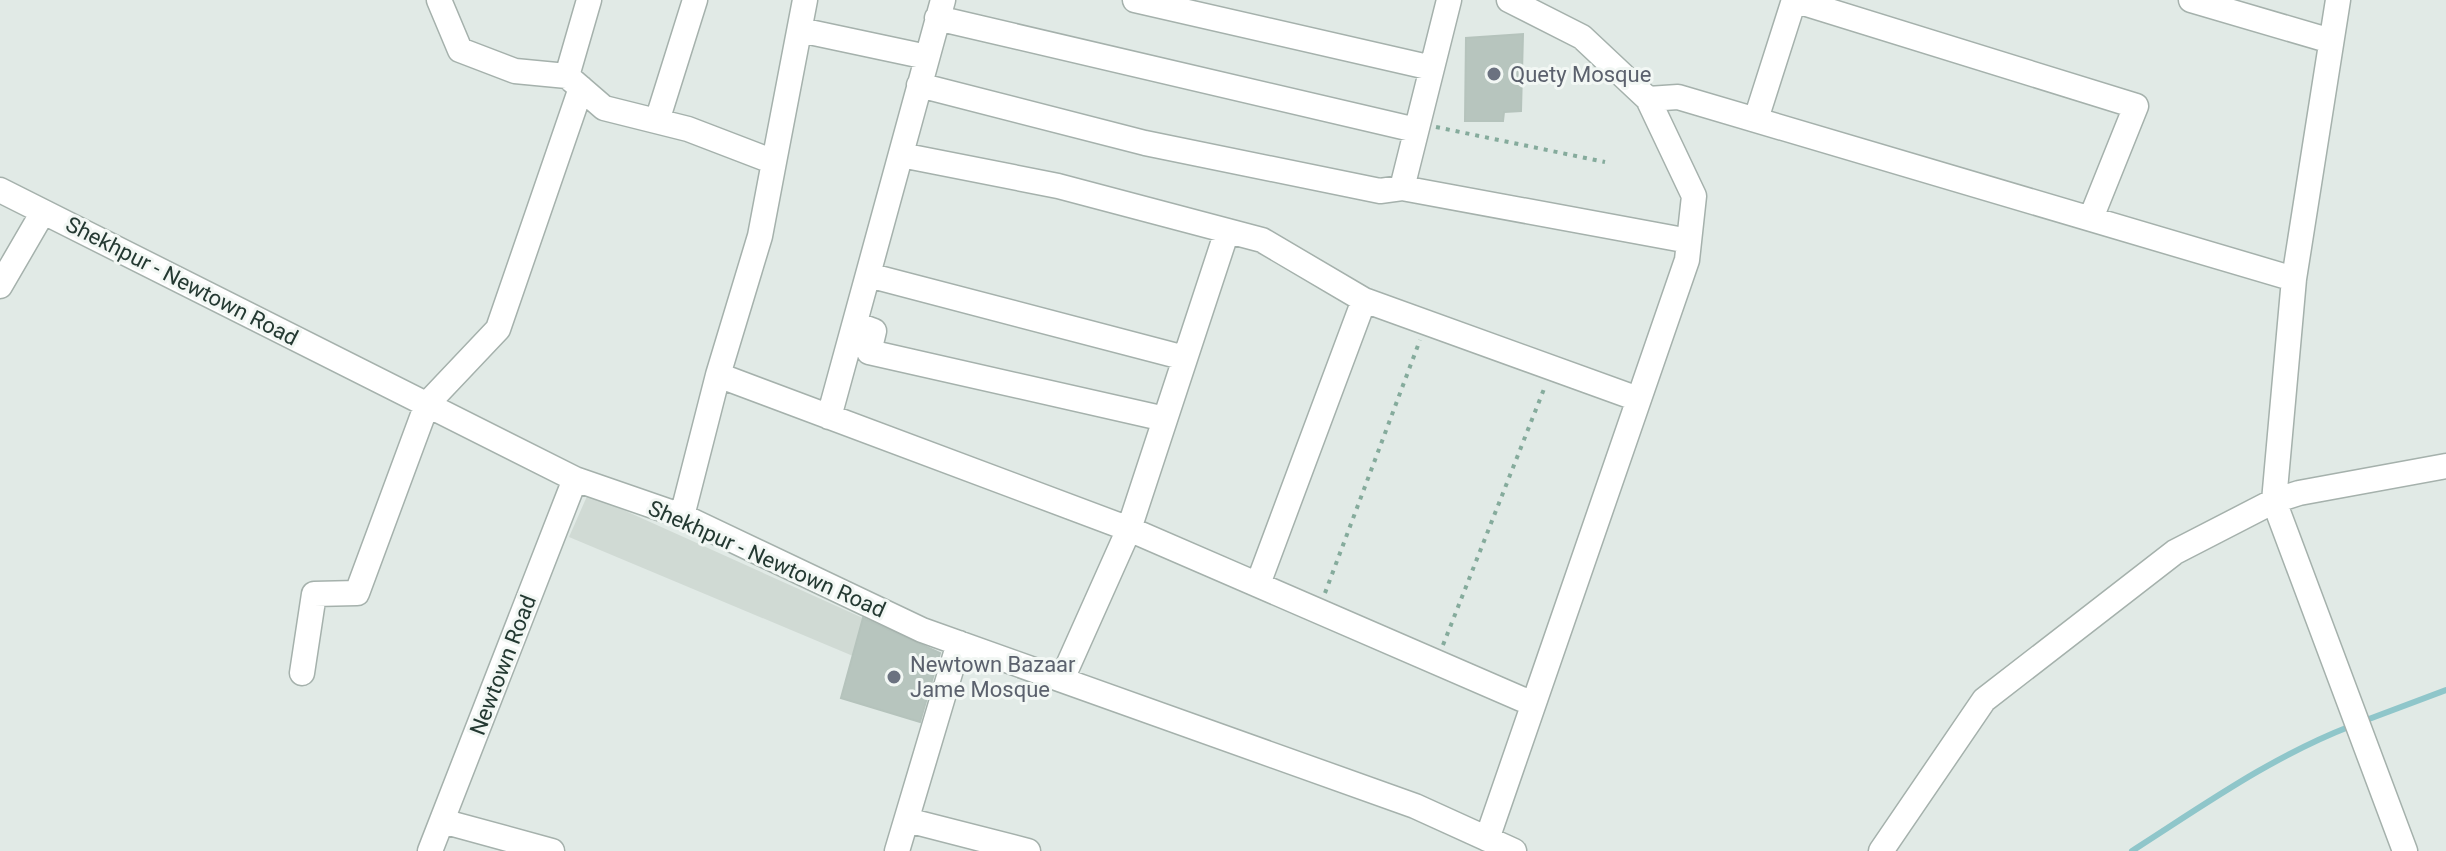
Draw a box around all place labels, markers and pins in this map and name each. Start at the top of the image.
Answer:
place label: Quety Mosque [1510,62,1651,87]
marker: Quety Mosque [1485,65,1503,83]
place label: Newtown Bazaar Jame Mosque [910,652,1076,702]
marker: Newtown Bazaar Jame Mosque [885,668,903,686]

